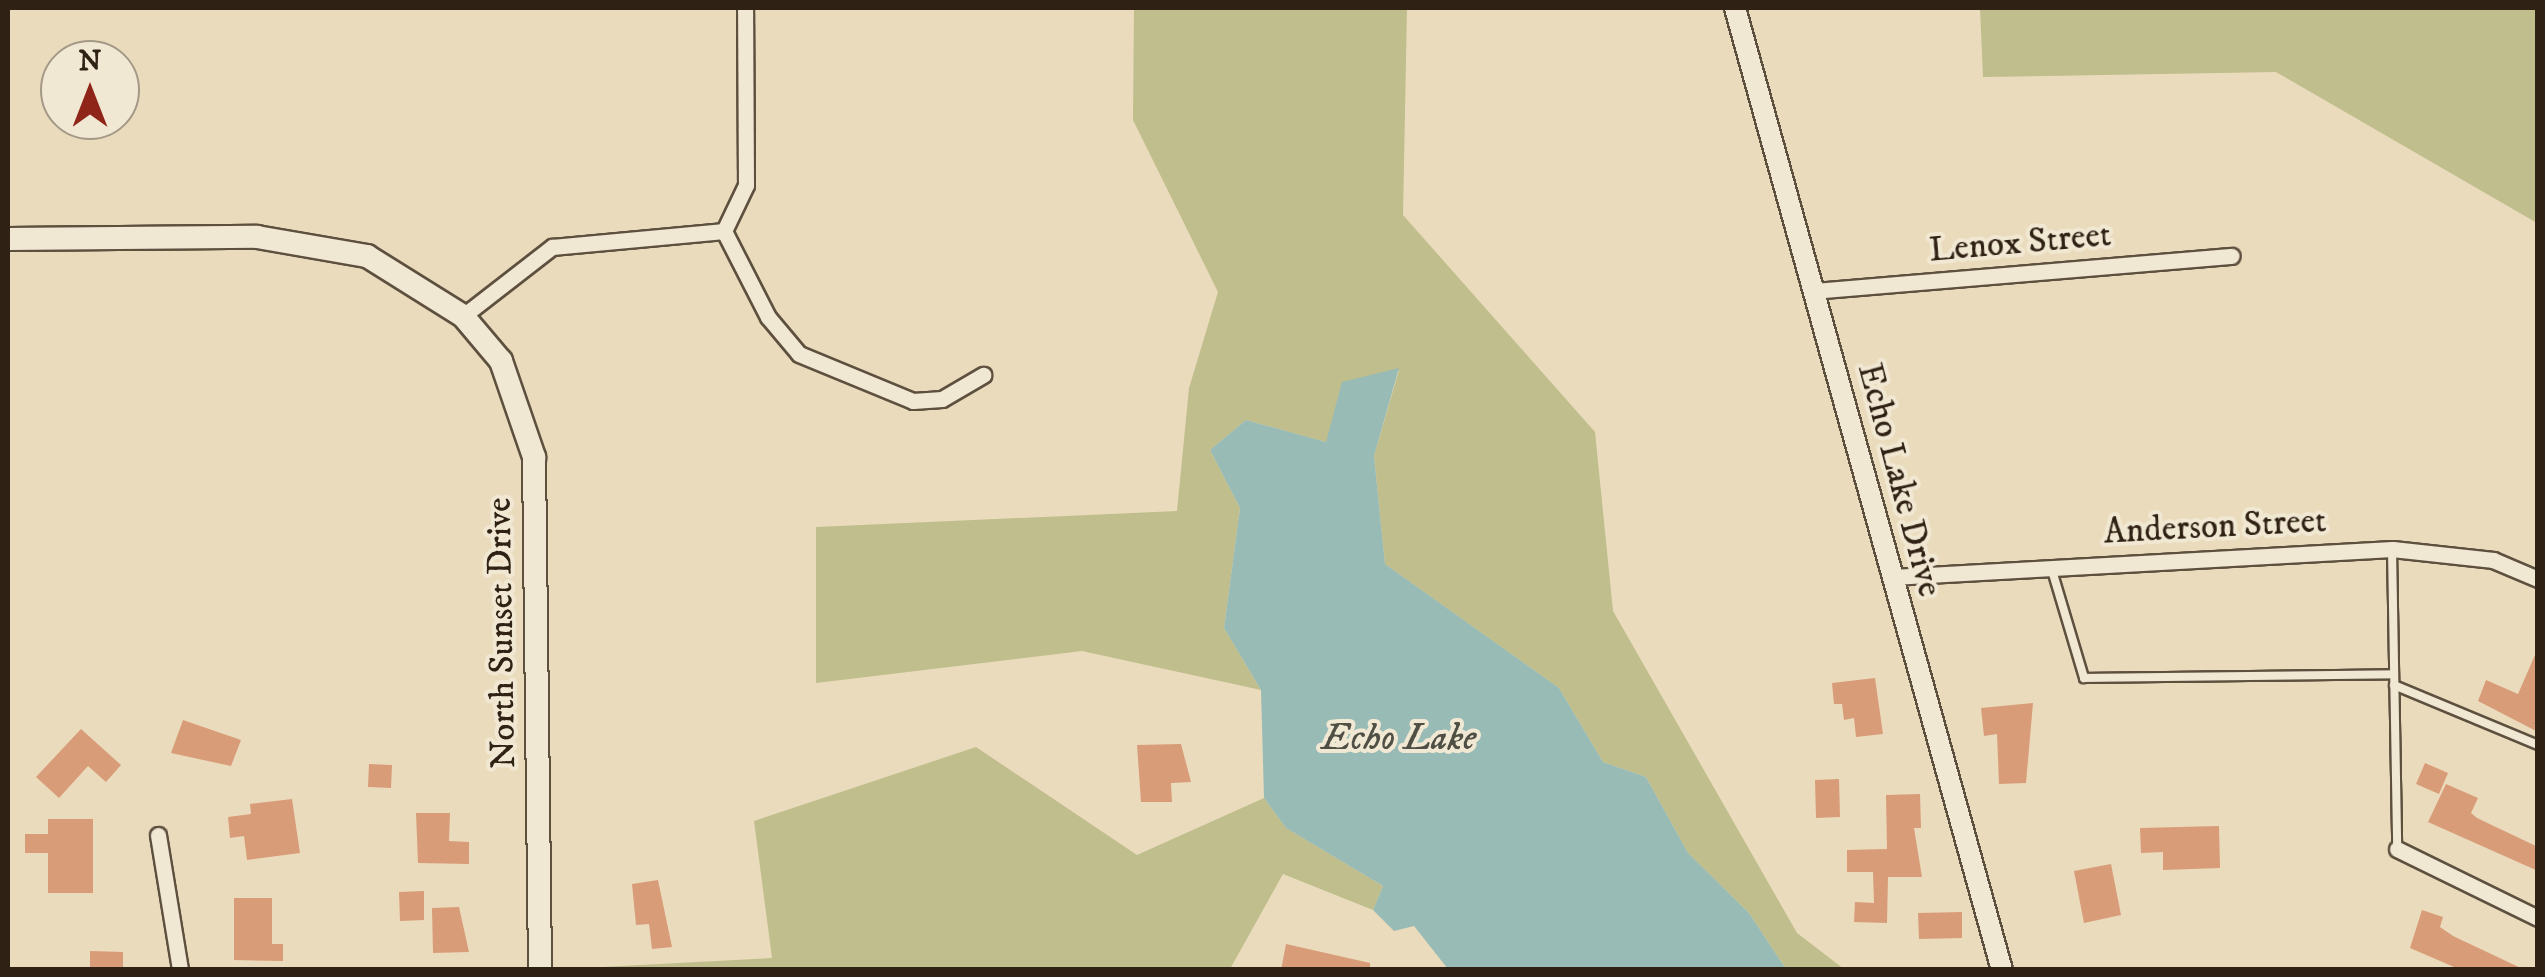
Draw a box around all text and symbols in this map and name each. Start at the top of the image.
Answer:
north arrow [40,40,140,140]
text: N [79,44,101,79]
street label: Lenox Street [1927,214,2113,272]
street label: Echo Lake Drive [1848,359,1950,601]
street label: North Sunset Drive [479,497,525,769]
street label: Anderson Street [2103,500,2327,554]
water label: Echo Lake [1322,716,1476,762]

